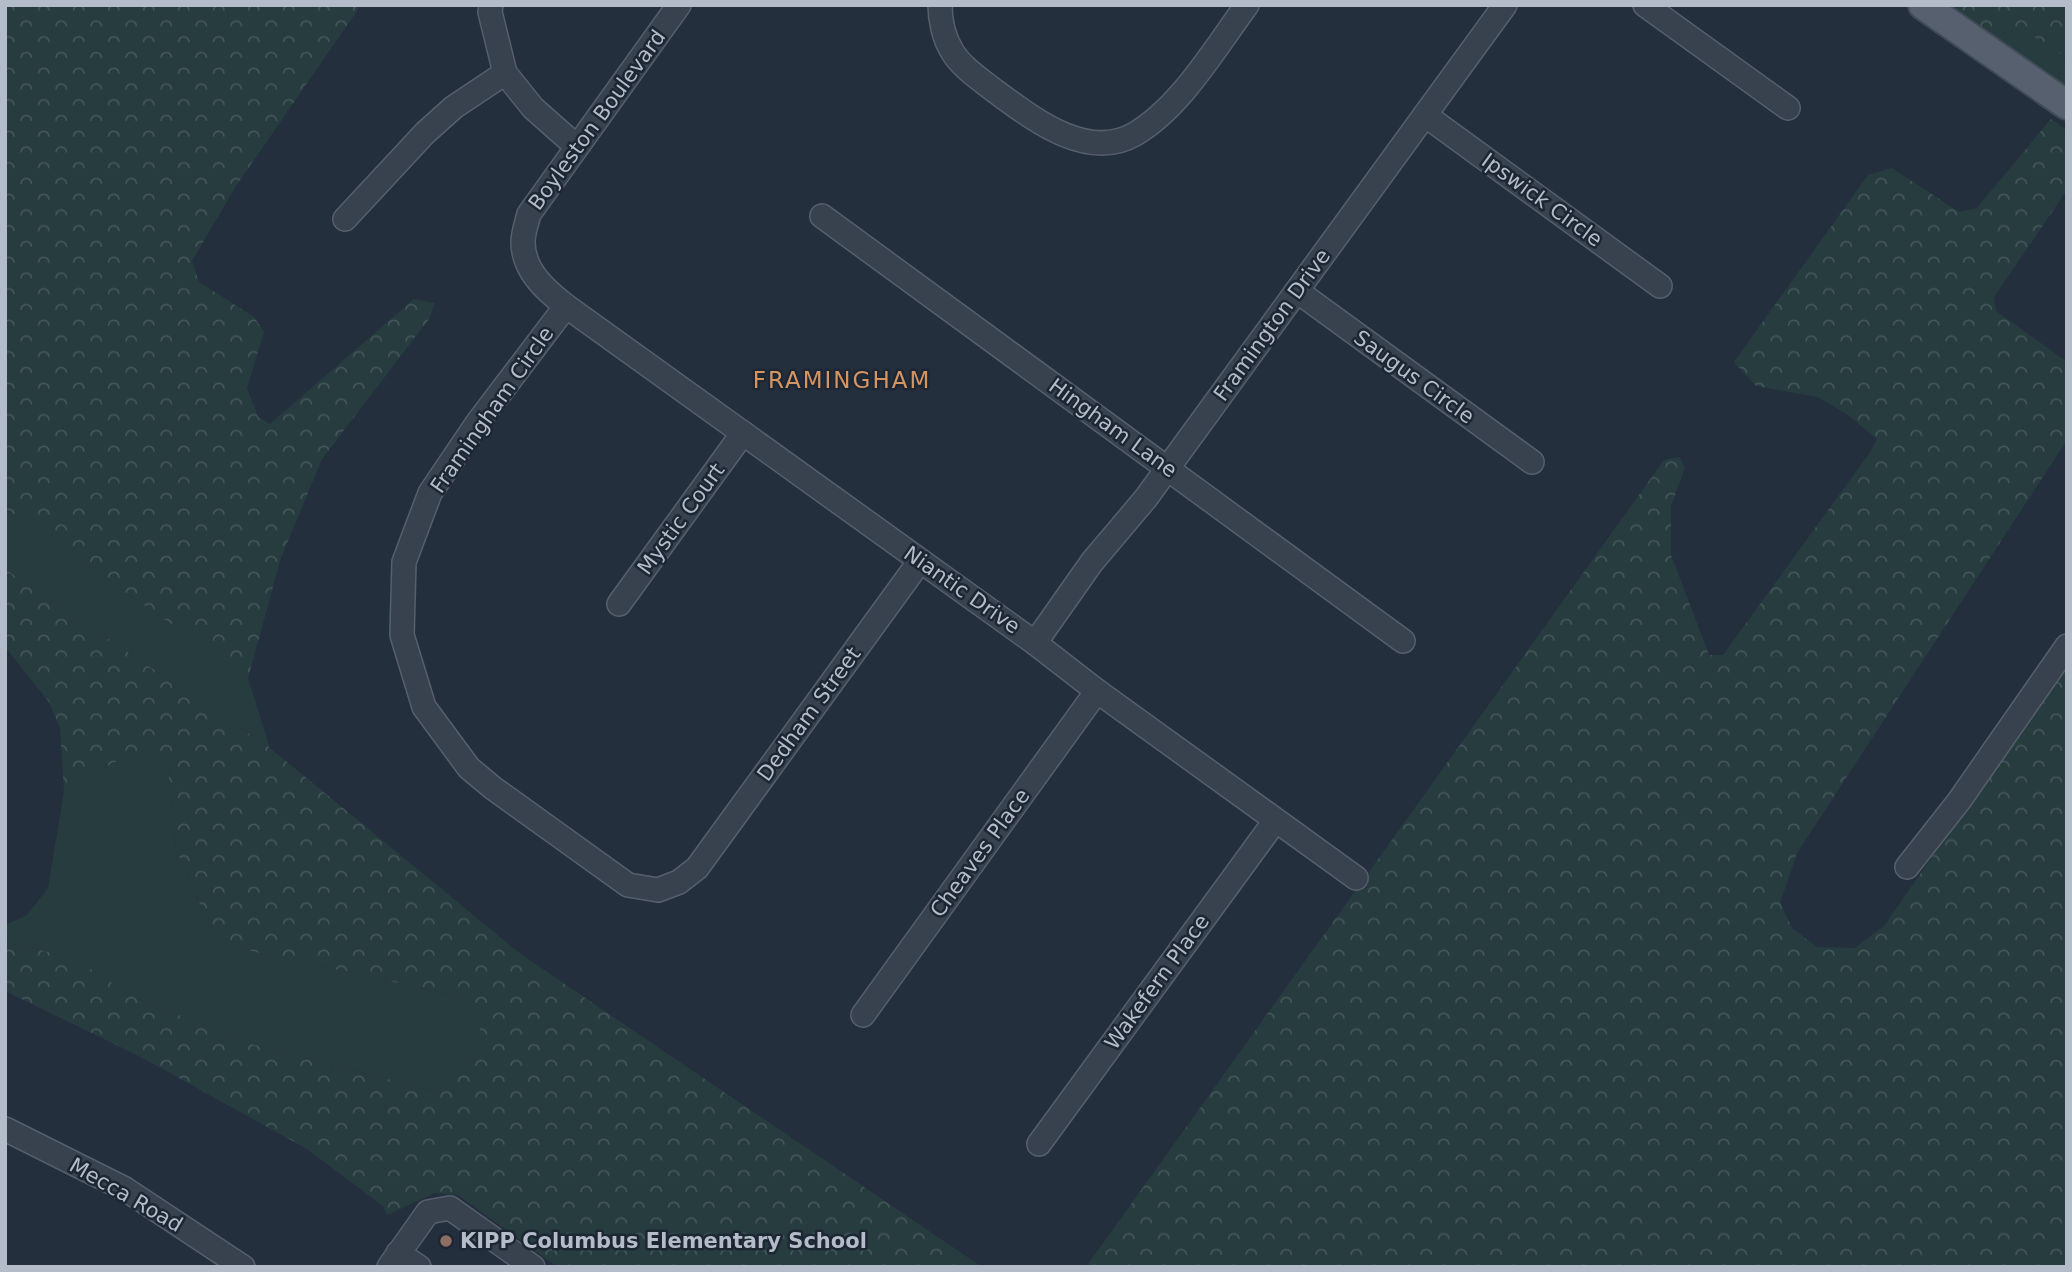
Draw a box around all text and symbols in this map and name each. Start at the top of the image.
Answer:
street label: Boyleston Boulevard [524,25,670,215]
street label: Ipswick Circle [1477,148,1607,252]
street label: Framington Drive [1209,244,1335,406]
street label: Framingham Circle [426,322,558,498]
street label: Saugus Circle [1349,325,1479,429]
district label: FRAMINGHAM [753,367,931,393]
street label: Hingham Lane [1044,374,1182,482]
street label: Mystic Court [633,459,729,579]
street label: Niantic Drive [899,541,1025,639]
street label: Dedham Street [752,642,866,786]
street label: Cheaves Place [925,784,1035,922]
street label: Wakefern Place [1100,910,1214,1054]
street label: Mecca Road [65,1153,187,1237]
place label: KIPP Columbus Elementary School [460,1229,867,1253]
marker: KIPP Columbus Elementary School [438,1233,454,1249]

